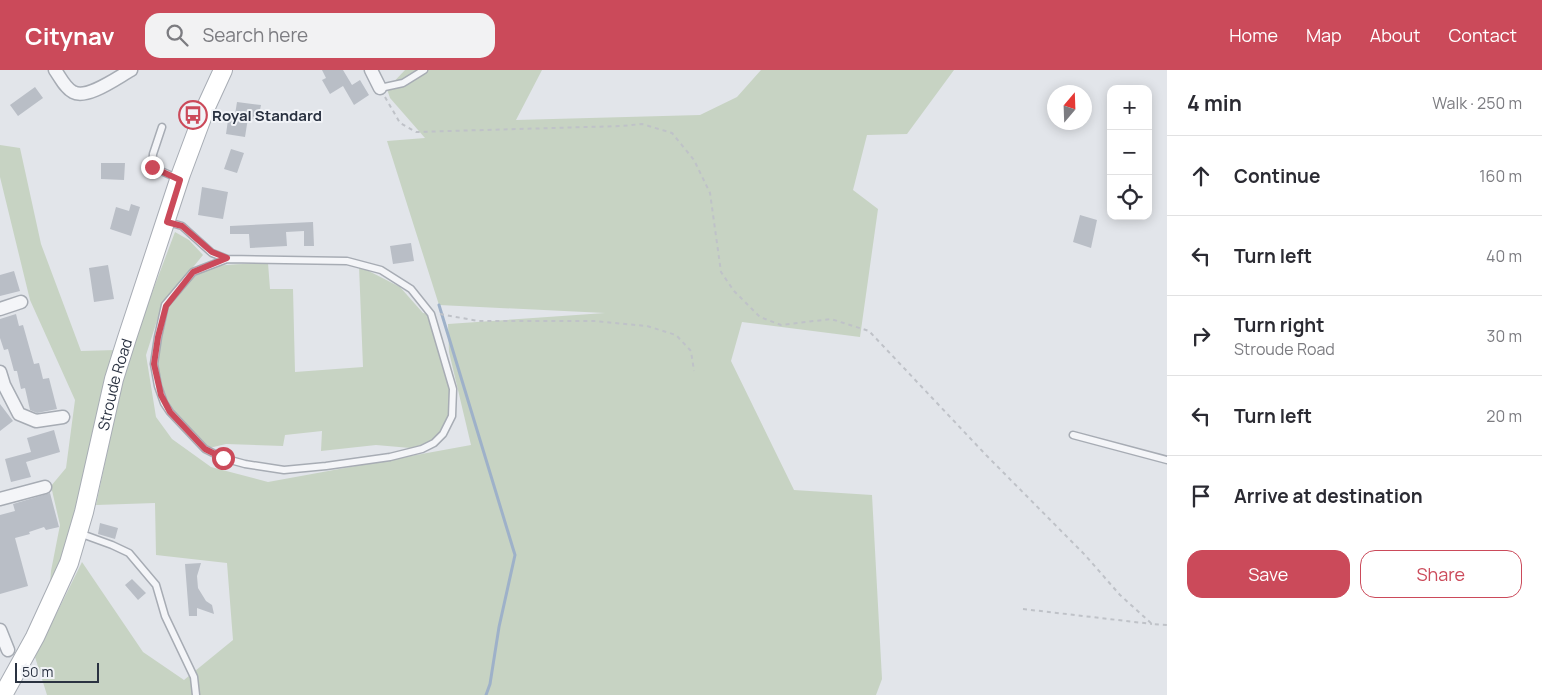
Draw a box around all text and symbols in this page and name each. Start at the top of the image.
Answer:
search box [145,13,495,58]
text: Citynav [25,19,115,52]
icon: search [163,21,191,49]
text: Search here [203,22,308,48]
text: Home [1229,23,1278,47]
text: Map [1306,23,1342,47]
text: About [1370,23,1420,47]
text: Contact [1448,23,1517,47]
north arrow [1047,85,1092,130]
map controls [1107,85,1152,220]
button: + [1107,85,1152,130]
text: 4 min [1187,89,1242,117]
text: Walk · 250 m [1432,92,1522,114]
bus stop icon: Royal Standard [178,100,208,130]
place label: Royal Standard [212,105,322,126]
button: − [1107,130,1152,175]
route end [141,156,164,179]
icon: ahead [1187,162,1215,190]
text: Continue [1234,163,1320,189]
text: 160 m [1479,165,1522,187]
button: locate [1107,175,1152,220]
icon: left [1187,242,1215,270]
text: Turn left [1234,243,1312,269]
text: 40 m [1486,245,1522,267]
text: Turn right [1234,312,1324,338]
icon: right [1187,322,1215,350]
text: 30 m [1487,325,1522,347]
street label: Stroude Road [92,336,137,432]
text: Stroude Road [1234,338,1335,360]
icon: left [1187,402,1215,430]
text: Turn left [1234,403,1312,429]
text: 20 m [1486,405,1522,427]
route start [212,447,235,470]
icon: arrive [1187,482,1215,510]
text: Arrive at destination [1234,483,1423,509]
button: Save [1187,550,1350,598]
button: Share [1360,550,1522,598]
scale bar [15,660,99,683]
text: 50 m [22,662,53,681]

